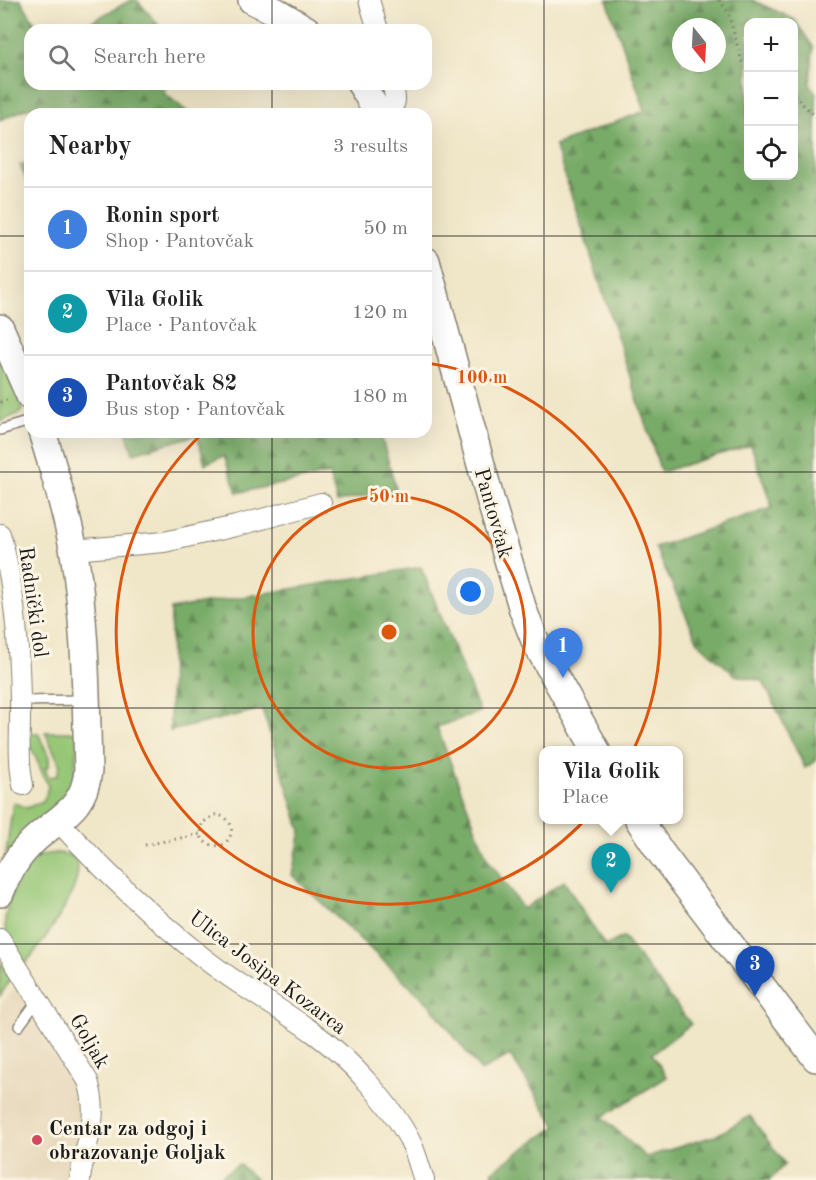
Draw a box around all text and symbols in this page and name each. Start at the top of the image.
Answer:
north arrow [672,18,726,72]
map controls [744,18,798,180]
button: + [744,18,798,72]
search box [24,24,432,90]
icon: search [45,41,78,74]
text: Search here [93,46,206,68]
button: − [744,72,798,126]
button: locate [744,126,798,180]
text: Nearby [48,134,132,160]
text: 3 results [333,137,408,157]
text: Ronin sport [105,205,219,227]
text: 1 [62,219,73,239]
text: 50 m [363,219,408,239]
text: Shop · Pantovčak [105,232,254,252]
text: Vila Golik [105,289,204,311]
text: 2 [62,303,73,323]
text: 120 m [352,303,408,323]
text: Place · Pantovčak [105,316,257,336]
text: 100 m [457,369,507,387]
text: Pantovčak 82 [105,373,237,395]
text: 3 [62,387,73,407]
text: 180 m [352,387,408,407]
text: Bus stop · Pantovčak [105,400,285,420]
street label: Pantovčak [470,466,516,561]
text: 50 m [369,488,409,506]
street label: Radnički dol [14,545,51,659]
your location [456,577,485,606]
centre of rings [379,622,399,642]
pin: 1 [544,628,582,678]
popup [539,746,683,824]
text: Vila Golik [562,761,660,783]
text: Place [562,788,608,808]
pin: 2 [592,844,630,893]
street label: Ulica Josipa Kozarca [185,907,350,1039]
pin: 3 [736,946,774,996]
street label: Goljak [65,1011,113,1073]
place label: Centar za odgoj i obrazovanje Goljak [49,1119,226,1164]
marker: Centar za odgoj i obrazovanje Goljak [30,1133,44,1147]

